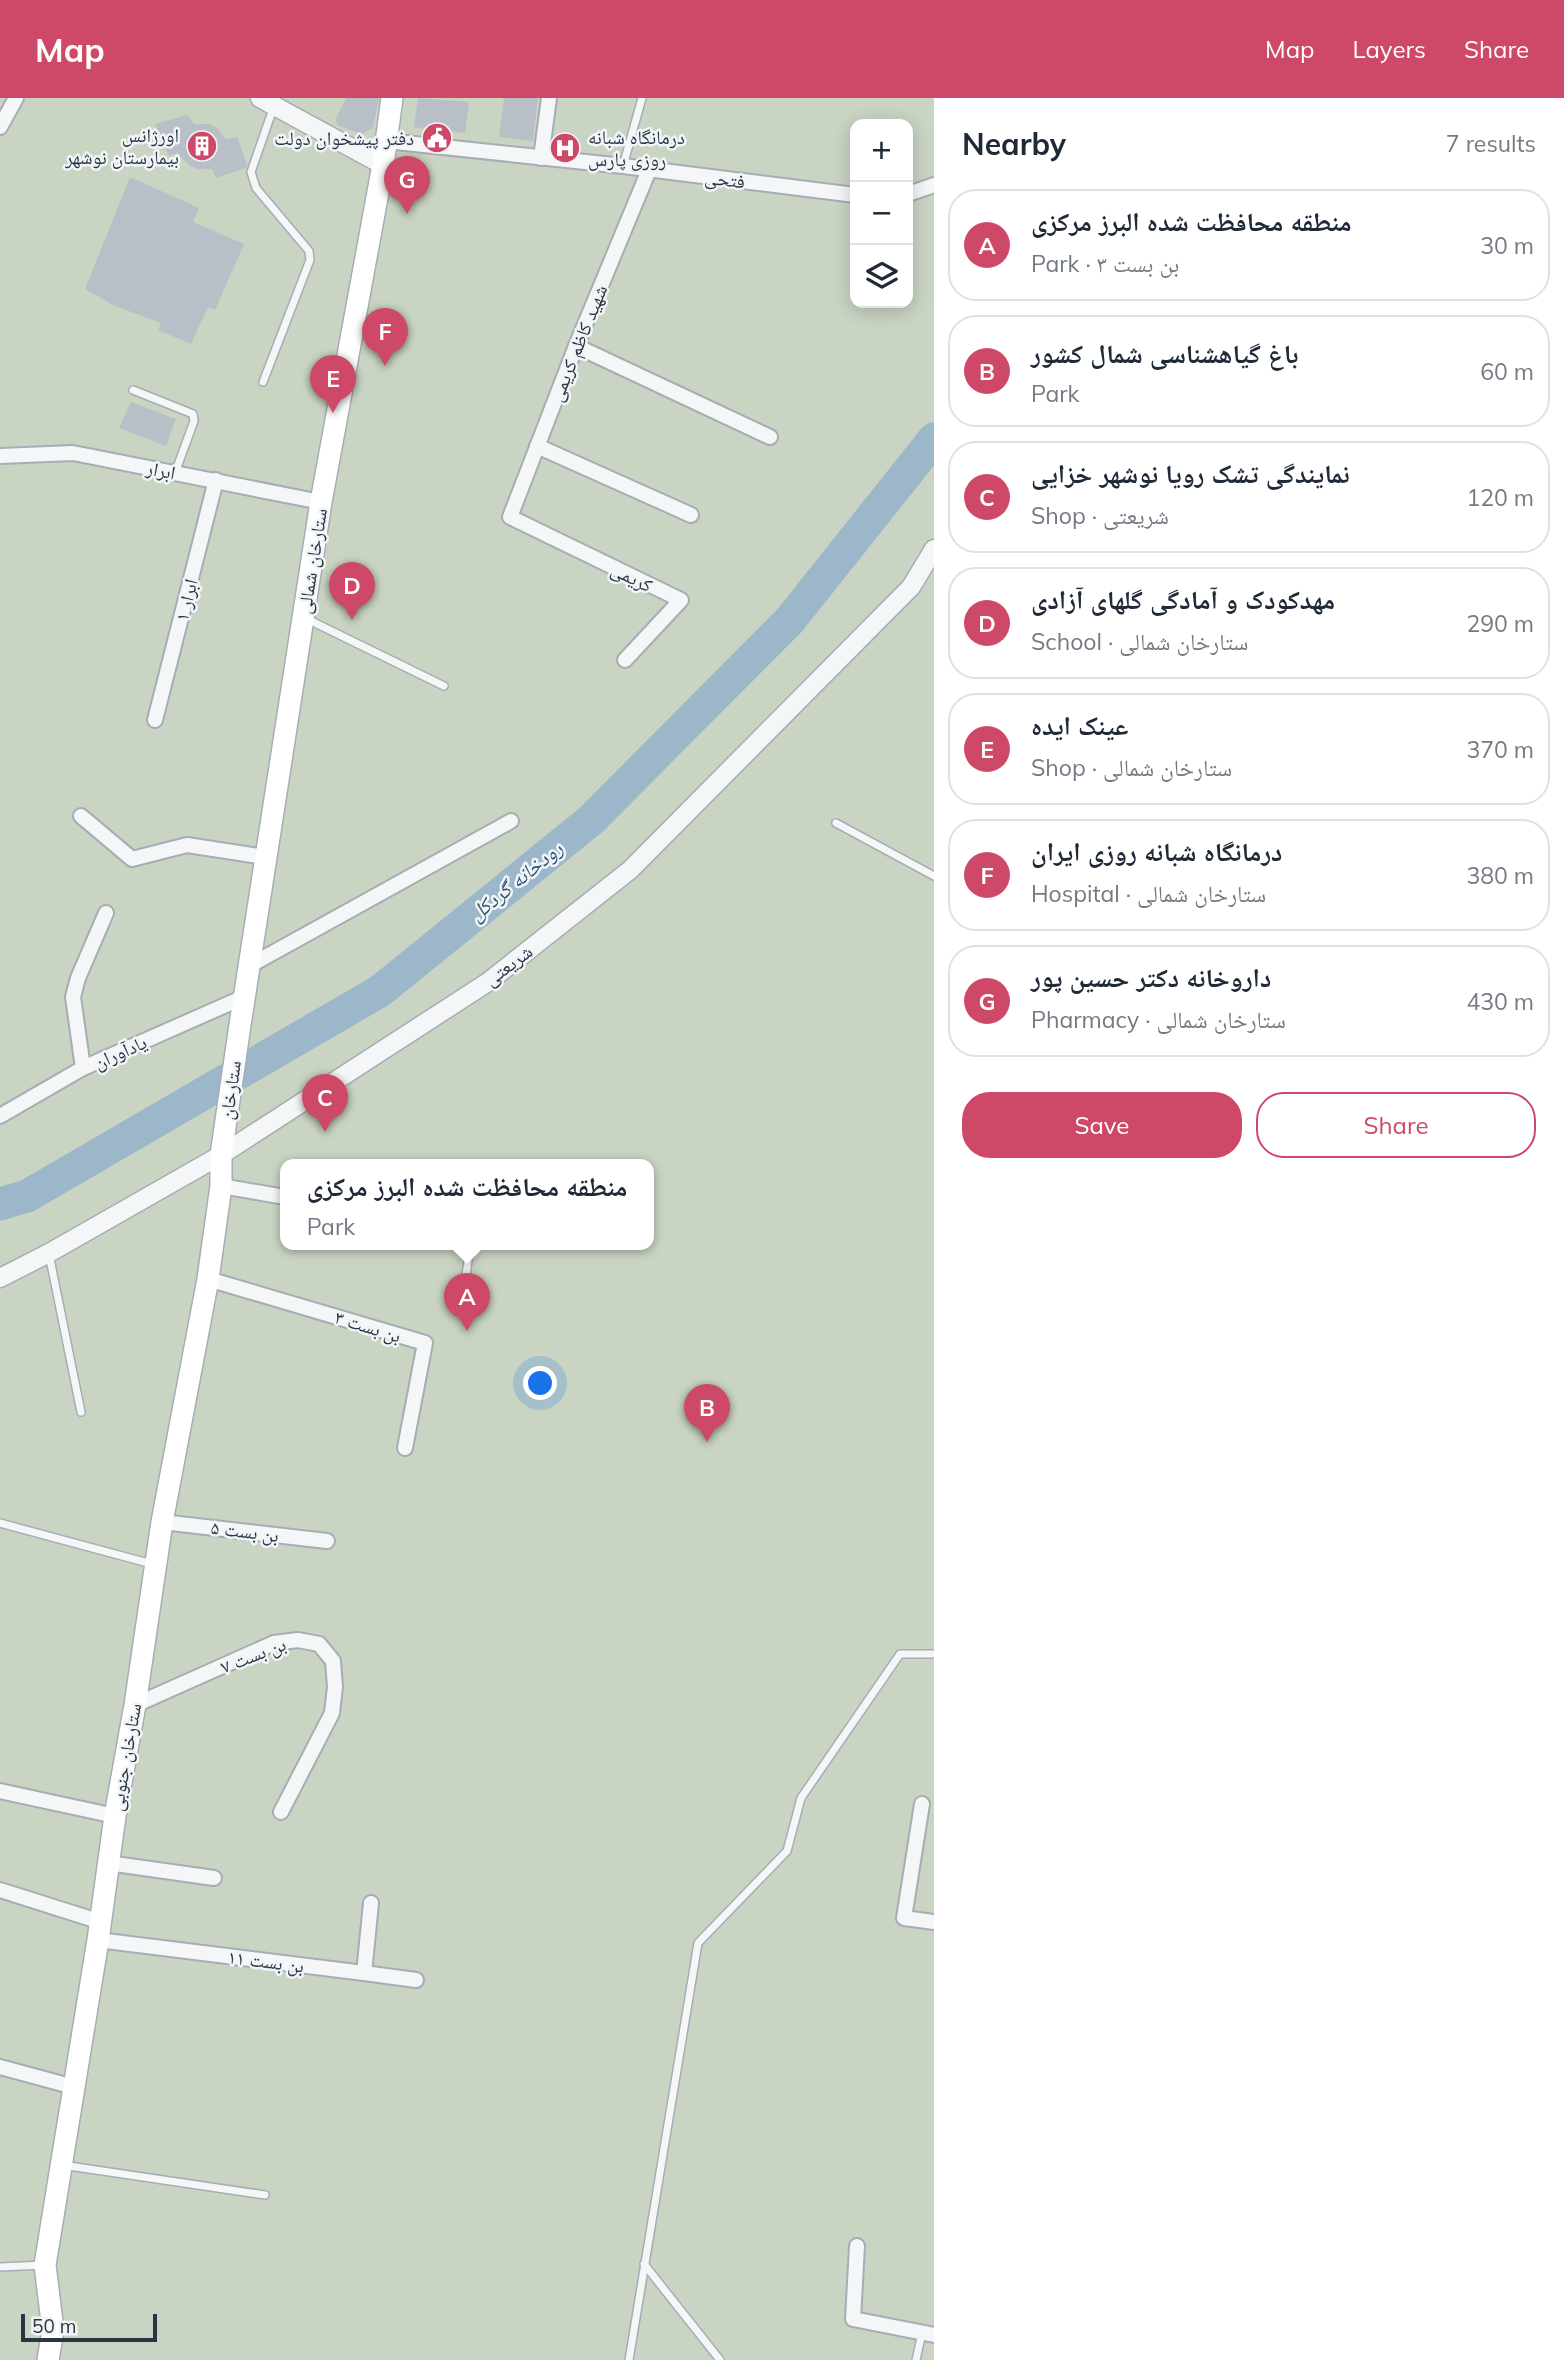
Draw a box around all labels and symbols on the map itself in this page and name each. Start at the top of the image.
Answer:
public building icon: دفتر پیشخوان دولت [420,121,454,155]
place label: اورژانس بیمارستان نوشهر [64,123,179,169]
place label: درمانگاه شبانه روزی پارس [588,125,685,171]
place label: دفتر پیشخوان دولت [274,126,414,150]
building icon: اورژانس بیمارستان نوشهر [185,129,219,163]
hospital icon: درمانگاه شبانه روزی پارس [548,131,582,165]
pin: G [384,156,430,214]
street label: فتحی [703,165,747,193]
street label: شهید کاظم کریمی [544,281,613,405]
pin: F [362,308,408,366]
pin: E [310,355,356,413]
street label: ابرار [143,455,178,485]
street label: ستارخان شمالی [292,506,332,616]
street label: کریمی [607,557,657,597]
pin: D [329,562,375,620]
street label: ابرار ۱ [169,576,203,624]
water label: رودخانه گردکل [463,835,568,927]
street label: شریعتی [479,939,537,991]
street label: یادآوران [90,1030,150,1074]
street label: ستارخان [214,1059,246,1121]
pin: C [302,1074,348,1132]
pin: A [444,1273,490,1331]
street label: بن بست ۳ [332,1305,404,1347]
your location [523,1366,557,1400]
pin: B [684,1384,730,1442]
street label: بن بست ۵ [210,1515,280,1547]
street label: بن بست ۷ [217,1632,289,1678]
street label: ستارخان جنوبی [104,1701,146,1813]
street label: بن بست ۱۱ [226,1944,306,1978]
scale bar [21,2311,158,2343]

